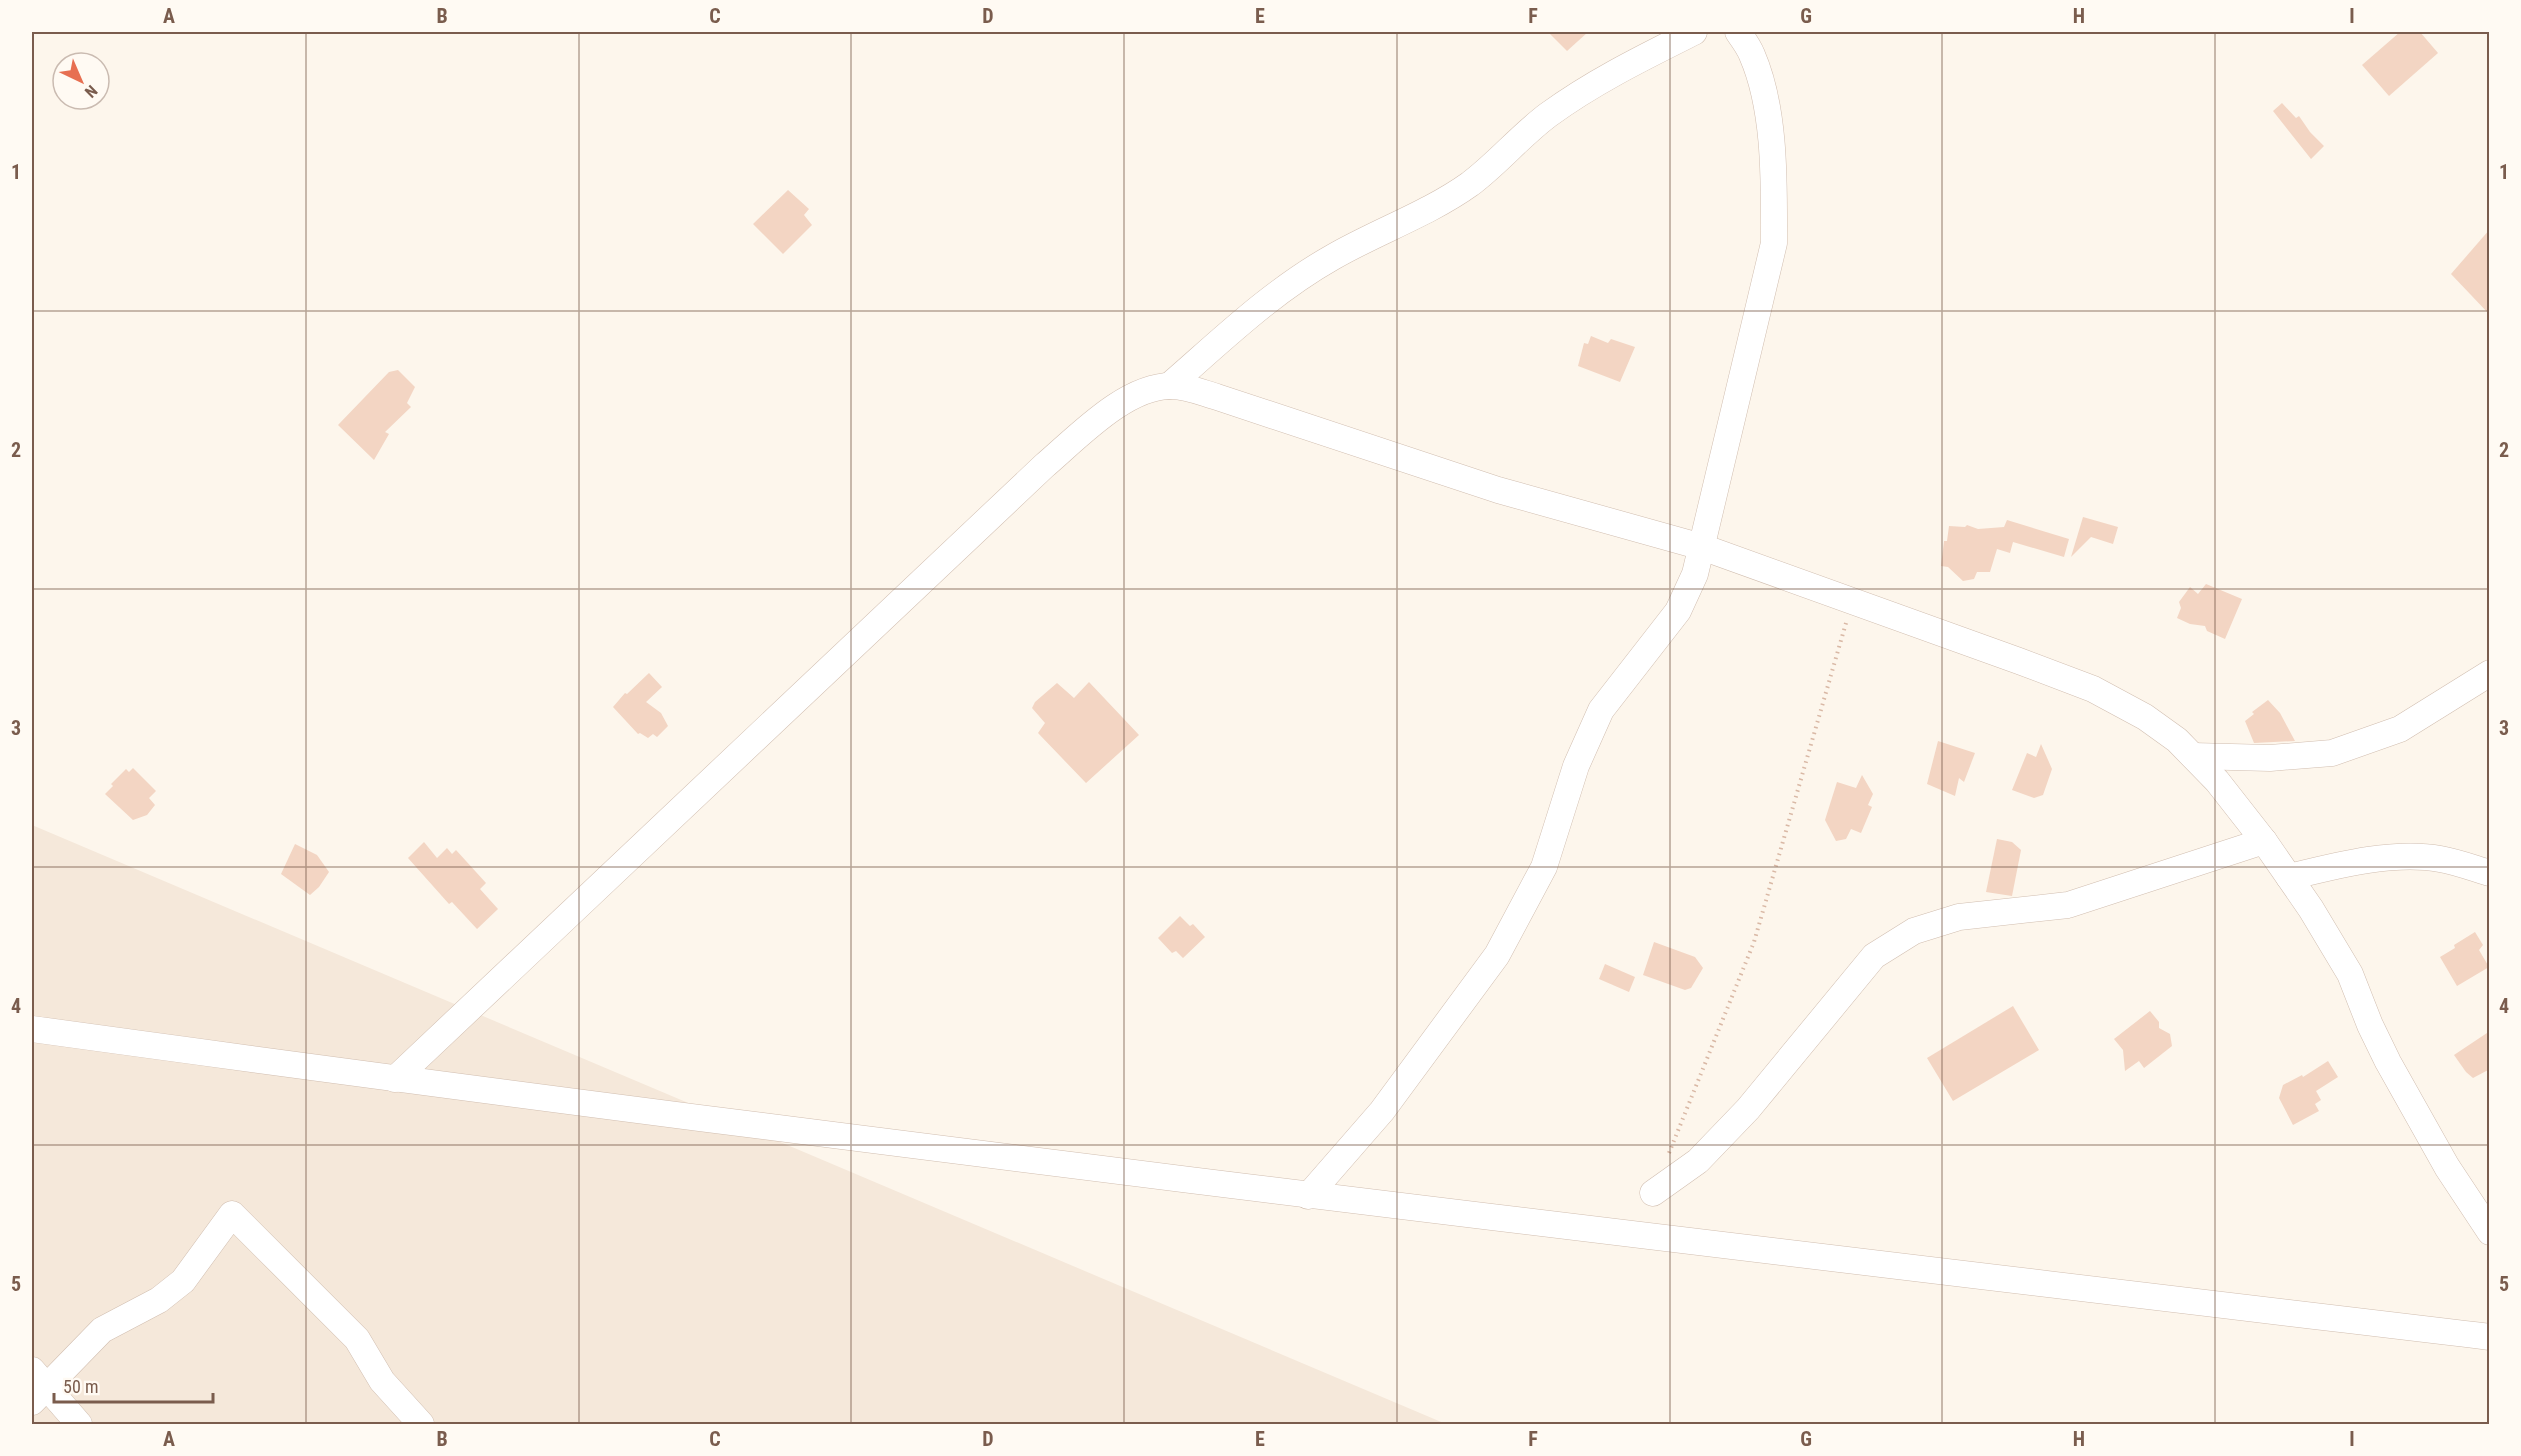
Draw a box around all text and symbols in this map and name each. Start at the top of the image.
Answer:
text: A [163,4,175,28]
text: B [436,4,448,28]
text: C [709,4,721,28]
text: D [982,4,994,28]
text: E [1255,4,1265,28]
text: F [1528,4,1538,28]
text: G [1800,4,1812,28]
text: H [2073,4,2085,28]
text: I [2349,4,2355,28]
north arrow [51,51,111,111]
text: N [81,81,101,102]
text: 1 [11,160,21,184]
text: 1 [2499,160,2509,184]
text: 2 [11,438,21,462]
text: 2 [2499,438,2509,462]
text: 3 [11,716,21,740]
text: 3 [2499,716,2509,740]
text: 4 [11,994,21,1018]
text: 4 [2499,994,2509,1018]
text: 5 [11,1272,21,1296]
text: 5 [2499,1272,2509,1296]
scale bar [54,1366,213,1404]
text: 50 m [63,1376,98,1397]
text: A [163,1427,175,1451]
text: B [436,1427,448,1451]
text: C [709,1427,721,1451]
text: D [982,1427,994,1451]
text: E [1255,1427,1265,1451]
text: F [1528,1427,1538,1451]
text: G [1800,1427,1812,1451]
text: H [2073,1427,2085,1451]
text: I [2349,1427,2355,1451]

